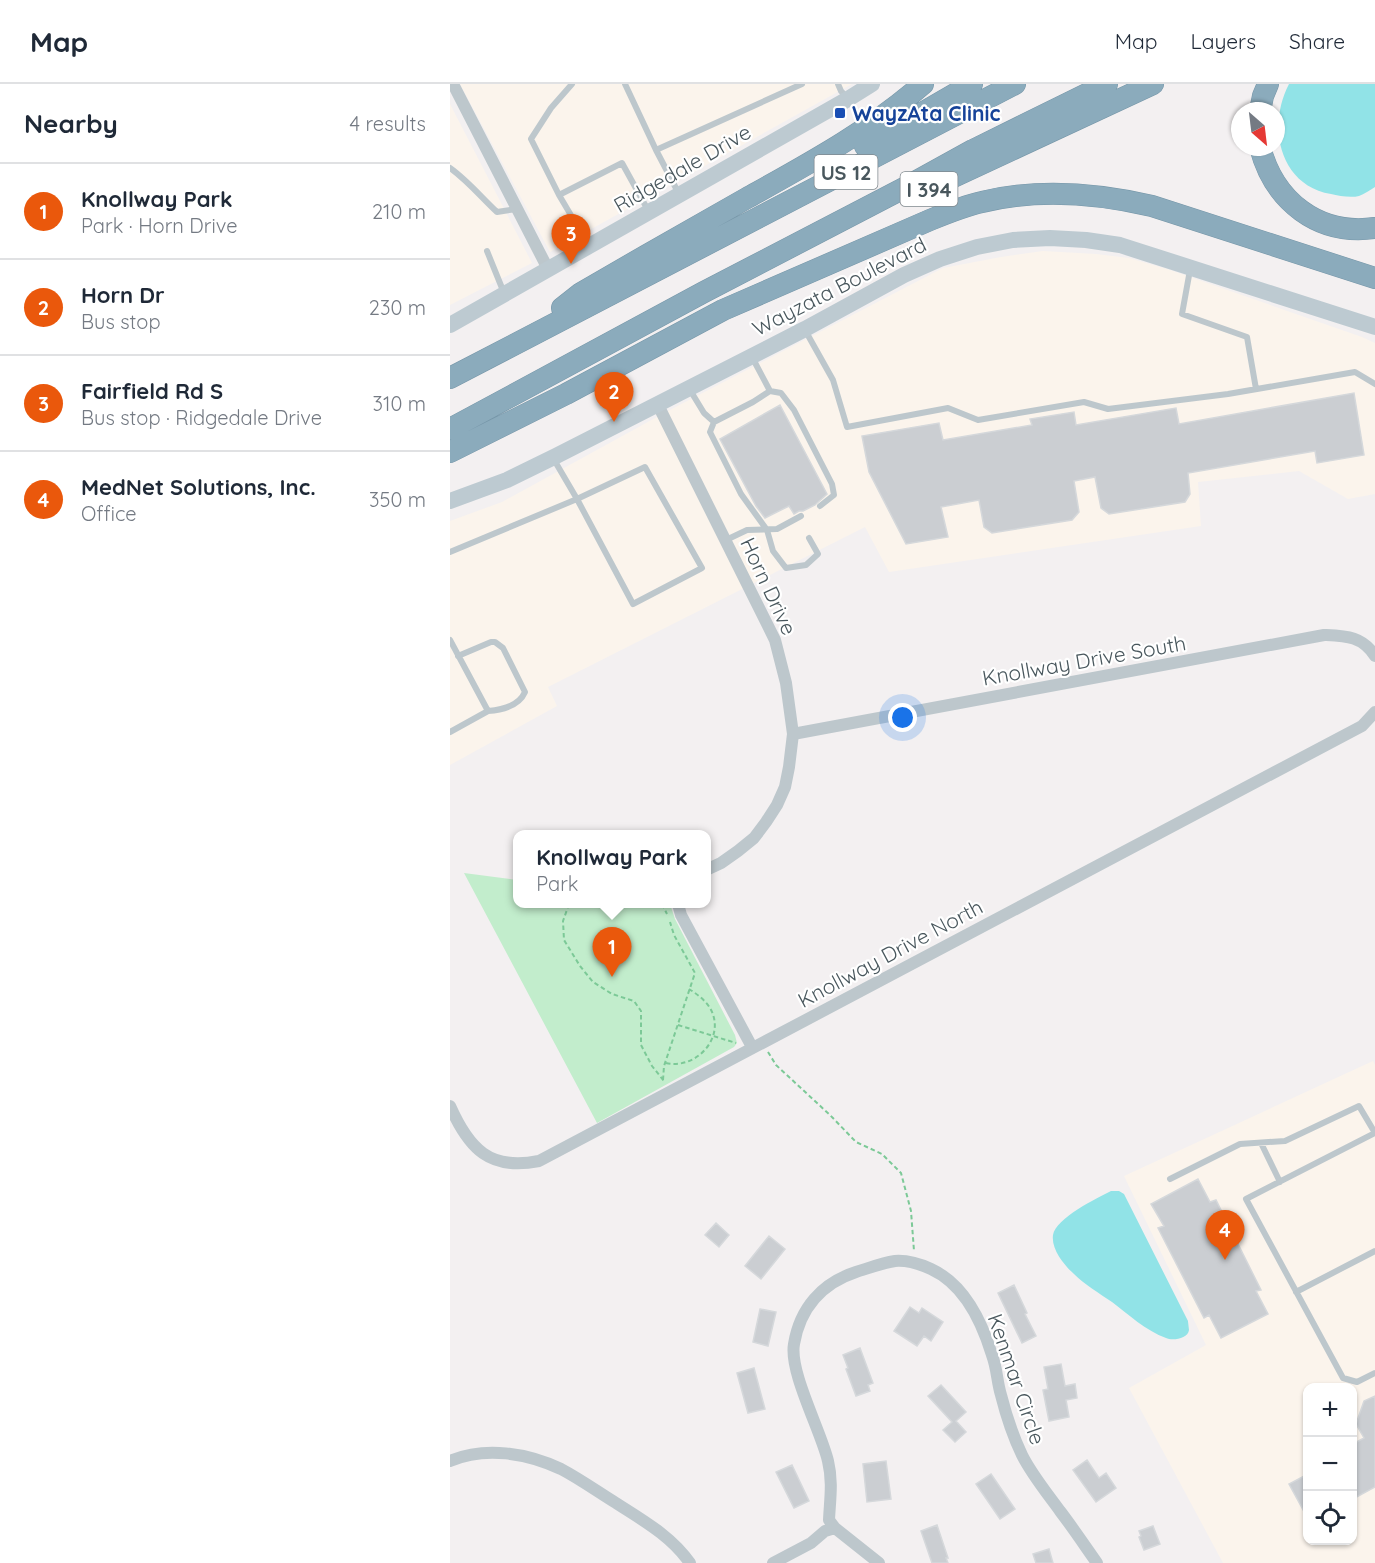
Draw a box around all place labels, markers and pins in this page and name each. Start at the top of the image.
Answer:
place label: WayzAta Clinic [852,100,1001,126]
marker: WayzAta Clinic [833,106,847,120]
pin: 3 [552,214,590,264]
pin: 2 [594,372,634,422]
pin: 1 [592,928,632,977]
pin: 4 [1206,1210,1244,1260]

